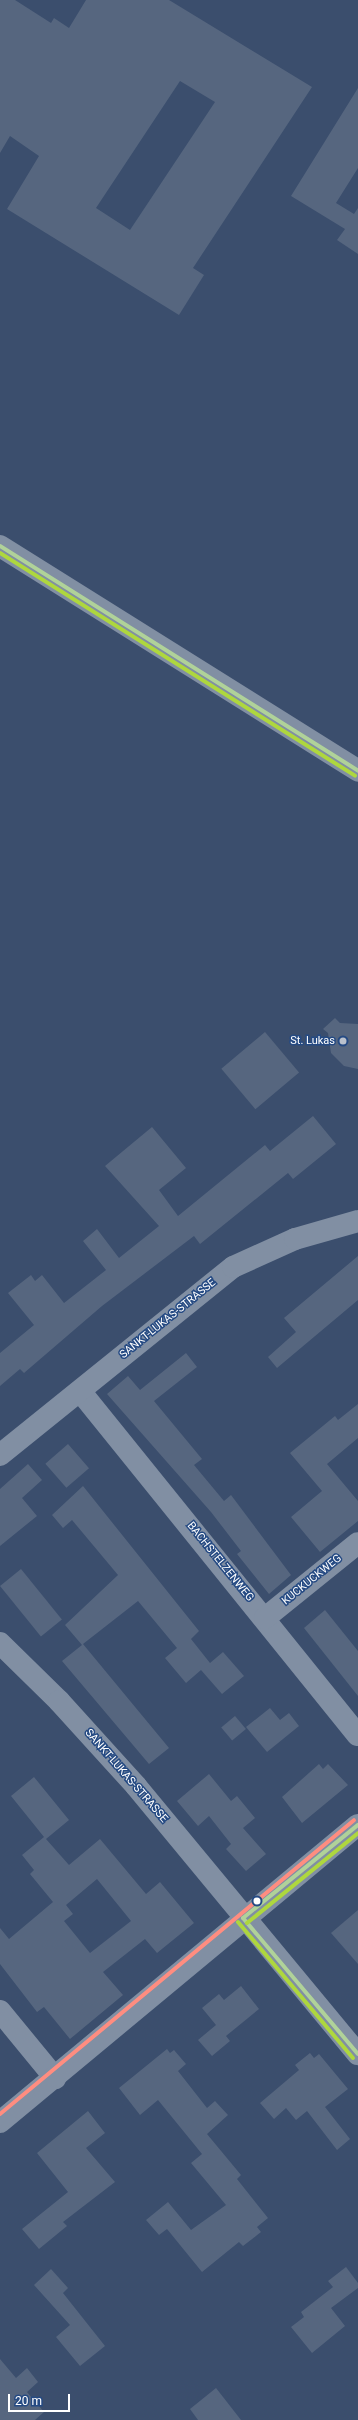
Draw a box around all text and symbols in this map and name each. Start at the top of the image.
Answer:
place label: St. Lukas [290,1034,335,1048]
marker: St. Lukas [338,1036,348,1046]
street label: SANKT-LUKAS-STRASSE [117,1276,219,1362]
street label: BACHSTELZENWEG [184,1520,256,1604]
street label: KUCKUCKWEG [280,1552,344,1608]
street label: SANKT-LUKAS-STRASSE [82,1727,170,1825]
unlabelled marker [252,1896,262,1906]
scale bar [10,2386,72,2412]
text: 20 m [15,2394,42,2408]

